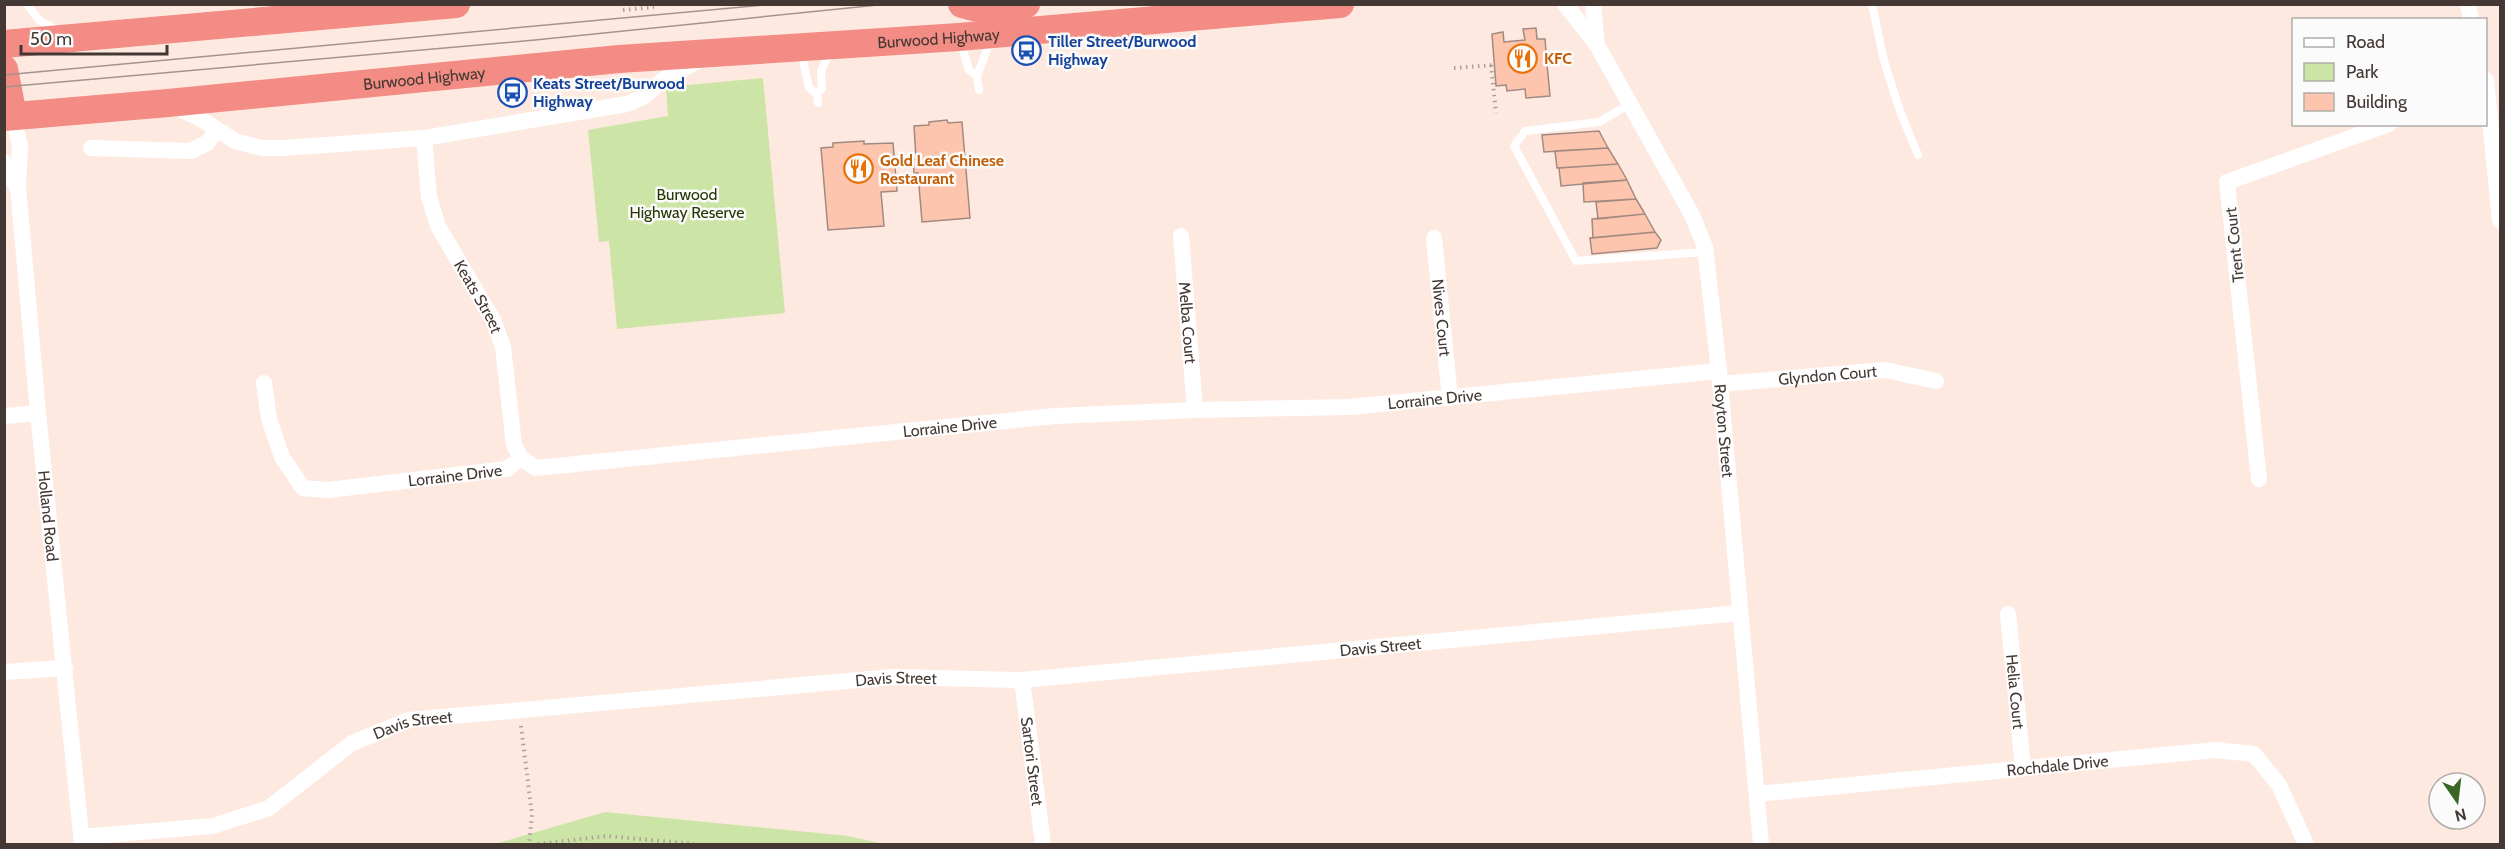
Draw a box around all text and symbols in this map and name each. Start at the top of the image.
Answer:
scale bar [21,18,166,56]
legend [2292,18,2487,126]
street label: Burwood Highway [877,25,1001,52]
text: 50 m [30,28,72,50]
text: Road [2346,31,2385,53]
place label: Tiller Street/Burwood Highway [1048,32,1196,69]
bus stop icon: Tiller Street/Burwood Highway [1011,34,1043,66]
restaurant icon: KFC [1507,42,1539,74]
place label: KFC [1544,49,1572,68]
text: Park [2346,61,2379,83]
street label: Burwood Highway [362,63,486,94]
place label: Keats Street/Burwood Highway [533,74,685,111]
bus stop icon: Keats Street/Burwood Highway [496,76,528,108]
text: Building [2346,91,2408,113]
place label: Gold Leaf Chinese Restaurant [880,151,1004,188]
restaurant icon: Gold Leaf Chinese Restaurant [843,153,875,185]
park label: Burwood Highway Reserve [630,185,744,222]
street label: Trent Court [2221,206,2248,283]
street label: Keats Street [450,257,506,336]
street label: Nives Court [1428,278,1455,358]
street label: Melba Court [1175,281,1200,365]
street label: Glyndon Court [1778,362,1878,389]
street label: Royton Street [1710,383,1737,479]
street label: Lorraine Drive [1387,385,1483,413]
street label: Lorraine Drive [902,413,998,441]
street label: Lorraine Drive [407,461,503,491]
street label: Holland Road [34,469,62,562]
street label: Davis Street [1339,634,1422,660]
street label: Helia Court [2002,653,2028,731]
street label: Davis Street [854,668,938,690]
street label: Davis Street [370,707,454,743]
street label: Sartori Street [1017,716,1047,808]
street label: Rochdale Drive [2006,751,2109,780]
north arrow [2427,771,2487,831]
text: N [2453,804,2468,826]

